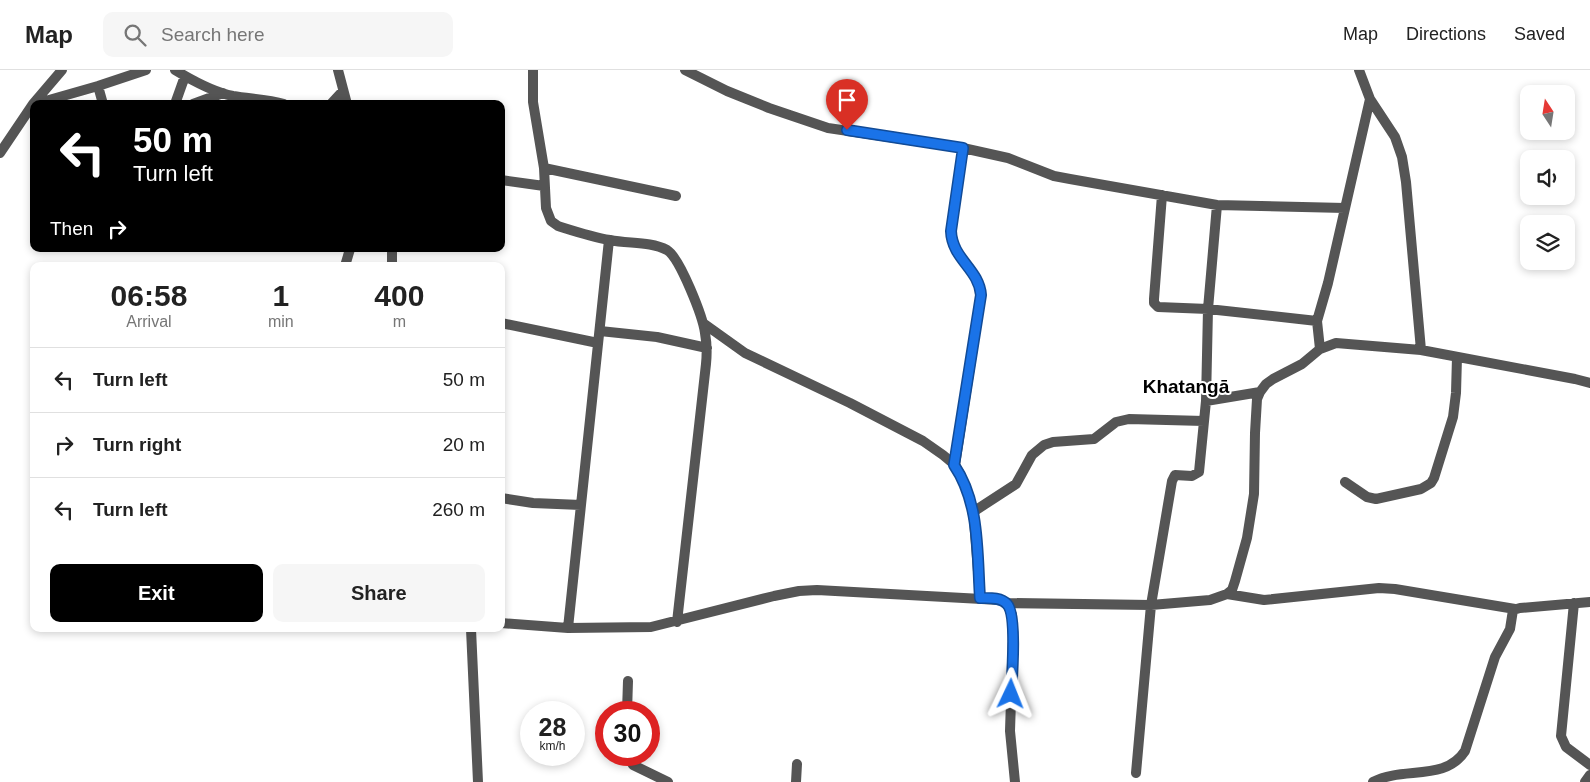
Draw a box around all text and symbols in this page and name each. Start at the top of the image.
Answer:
search box [103,12,453,57]
text: Map [25,21,73,48]
icon: search [121,21,149,49]
text: Search here [161,24,265,45]
text: Map [1343,24,1378,44]
text: Directions [1406,24,1486,44]
text: Saved [1514,24,1565,44]
pin [826,79,868,130]
north arrow [1520,85,1575,140]
map controls [1520,85,1575,270]
icon: arrive [833,86,861,114]
icon: left [50,120,115,185]
text: 50 m [133,120,213,159]
button: sound [1520,150,1575,205]
text: Turn left [133,161,213,186]
icon: right [103,215,131,243]
button: layers [1520,215,1575,270]
text: Then [50,218,93,239]
text: 06:58 [111,279,187,312]
text: 1 [272,279,289,312]
text: 400 [374,279,424,312]
text: Arrival [126,313,172,330]
text: min [268,313,294,330]
text: m [393,313,406,330]
icon: left [50,366,78,394]
text: Turn left [93,369,168,390]
text: 50 m [443,369,485,390]
district label: Khatangā [1143,376,1230,397]
icon: right [50,431,78,459]
text: Turn right [93,434,181,455]
text: 20 m [443,434,485,455]
icon: left [50,496,78,524]
text: Turn left [93,499,168,520]
text: 260 m [432,499,485,520]
button: Exit [50,564,263,622]
button: Share [273,564,485,622]
position arrow [984,667,1036,719]
speed limit sign: 30 [595,701,660,766]
text: 28 [539,713,566,741]
text: km/h [539,739,566,753]

